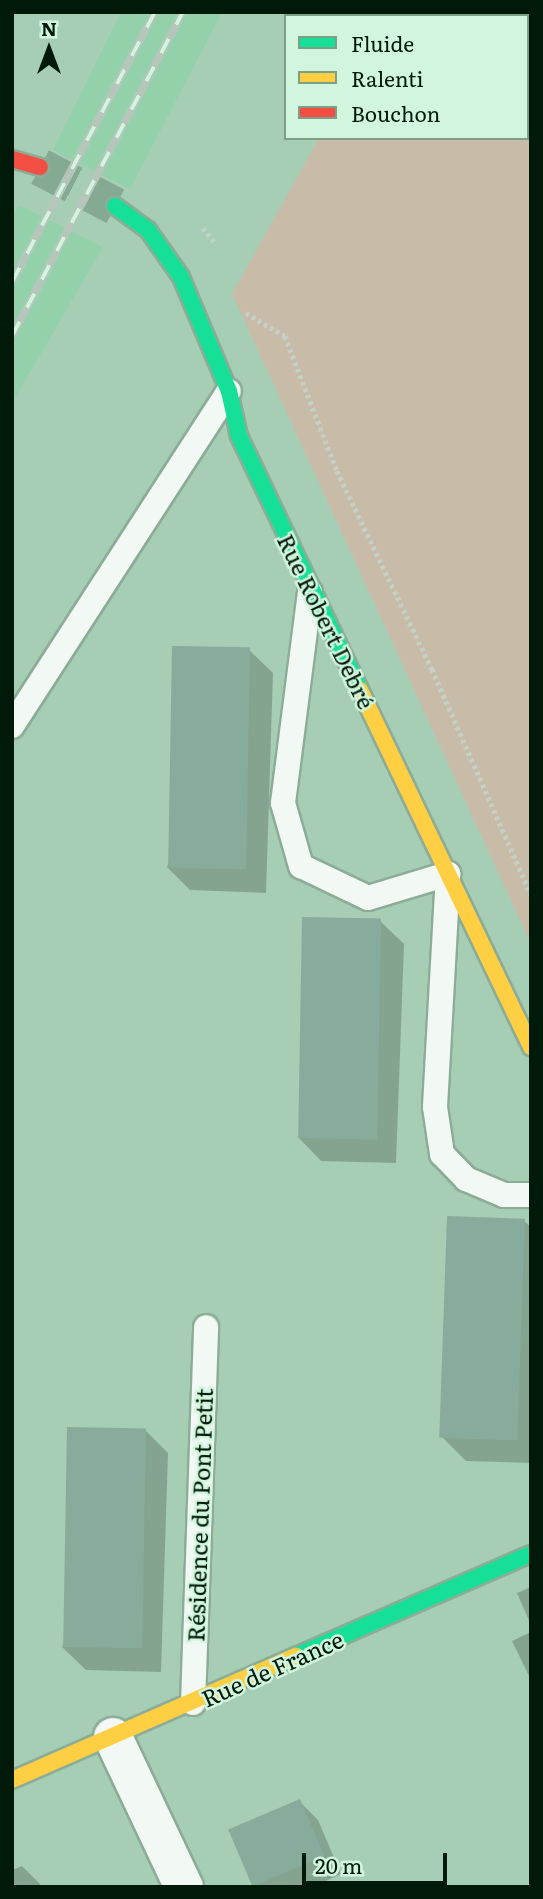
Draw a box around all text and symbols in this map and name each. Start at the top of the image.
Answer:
north arrow [14,14,84,84]
text: N [41,14,57,42]
legend [284,14,529,140]
text: Fluide [351,27,414,58]
text: Ralenti [351,62,424,93]
text: Bouchon [351,97,440,128]
street label: Rue Robert Debré [273,529,381,713]
street label: Résidence du Pont Petit [181,1388,217,1642]
street label: Rue de France [197,1624,347,1712]
scale bar [305,1840,450,1884]
text: 20 m [315,1849,362,1880]

